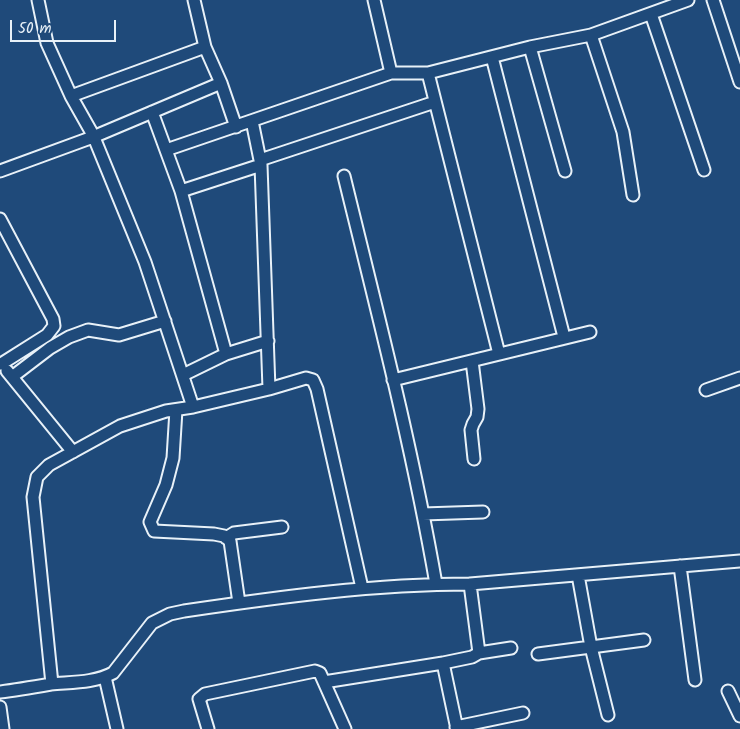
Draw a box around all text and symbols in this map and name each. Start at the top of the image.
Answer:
scale bar [12,10,119,42]
text: 50 m [18,17,52,41]

